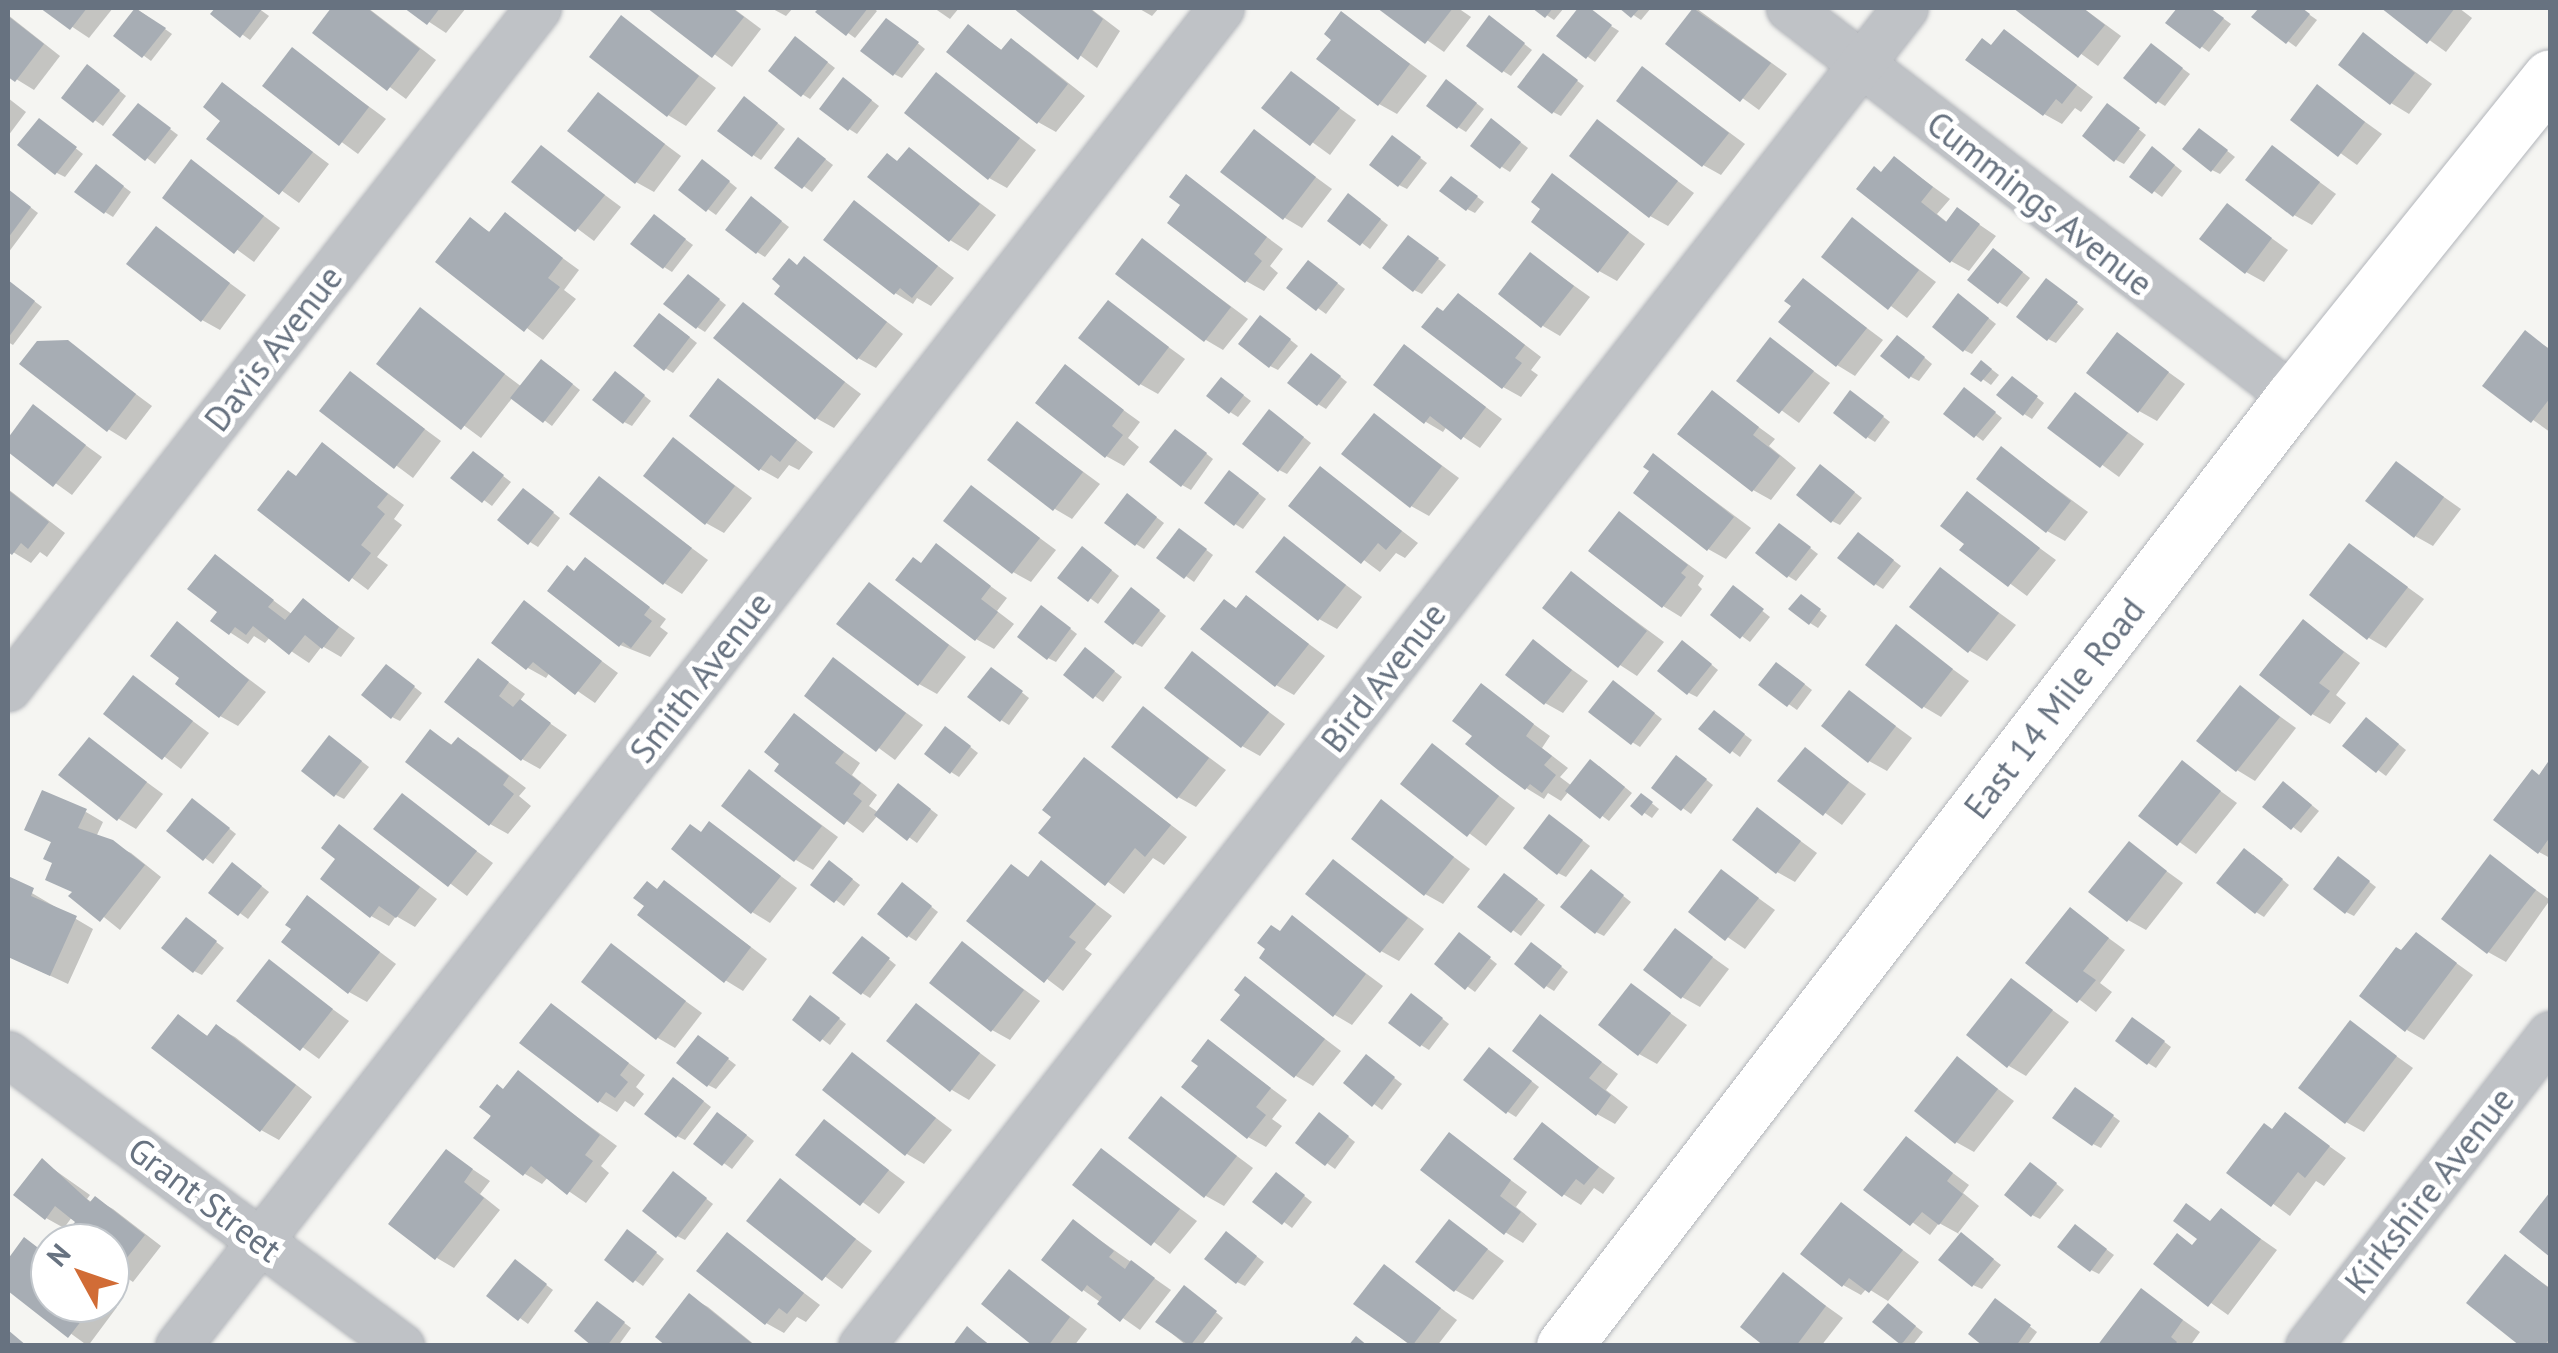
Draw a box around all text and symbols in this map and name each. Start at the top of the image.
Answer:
street label: Cummings Avenue [1918,102,2162,304]
street label: Davis Avenue [195,256,351,440]
street label: Smith Avenue [620,583,780,771]
street label: East 14 Mile Road [1955,589,2153,827]
street label: Bird Avenue [1311,593,1455,761]
street label: Kirkshire Avenue [2335,1078,2523,1302]
street label: Grant Street [120,1128,290,1270]
north arrow [30,1223,130,1323]
text: N [38,1236,78,1274]

